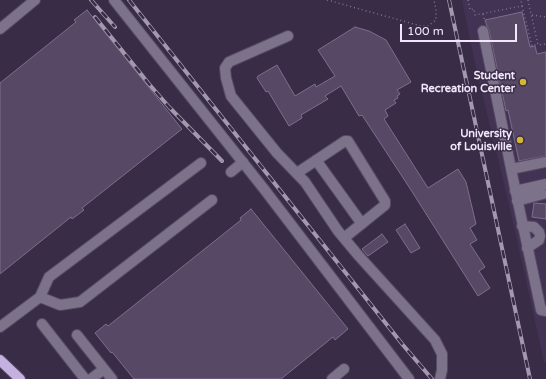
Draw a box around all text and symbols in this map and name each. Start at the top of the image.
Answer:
scale bar [402,16,519,42]
text: 100 m [407,24,444,38]
place label: Student Recreation Center [421,69,515,95]
marker: Student Recreation Center [518,77,528,87]
place label: University of Louisville [450,127,512,153]
marker: University of Louisville [515,135,525,145]

